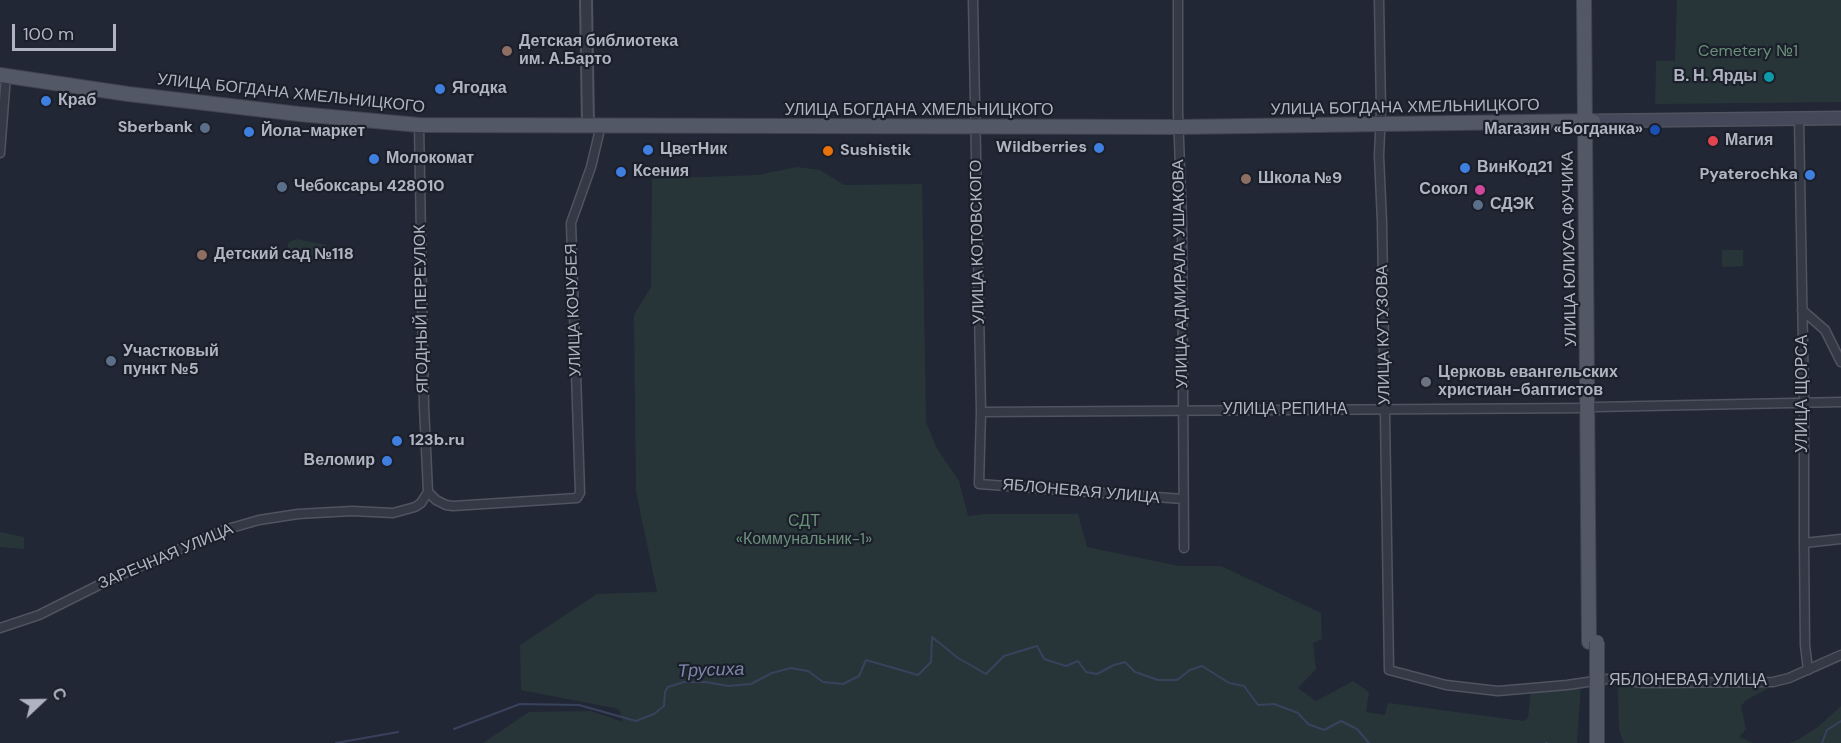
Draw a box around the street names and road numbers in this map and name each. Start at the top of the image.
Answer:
street label: УЛИЦА БОГДАНА ХМЕЛЬНИЦКОГО [156,70,426,118]
street label: УЛИЦА БОГДАНА ХМЕЛЬНИЦКОГО [1270,96,1540,120]
street label: УЛИЦА БОГДАНА ХМЕЛЬНИЦКОГО [784,101,1054,121]
street label: УЛИЦА ЮЛИУСА ФУЧИКА [1559,151,1581,347]
street label: УЛИЦА КОТОВСКОГО [967,159,989,325]
street label: УЛИЦА АДМИРАЛА УШАКОВА [1169,159,1193,389]
street label: ЯГОДНЫЙ ПЕРЕУЛОК [411,224,433,394]
street label: УЛИЦА КОЧУБЕЯ [562,243,586,377]
street label: УЛИЦА КУТУЗОВА [1373,265,1395,405]
street label: УЛИЦА ЩОРСА [1793,335,1813,453]
street label: УЛИЦА РЕПИНА [1223,400,1347,420]
street label: ЯБЛОНЕВАЯ УЛИЦА [1001,476,1161,508]
street label: ЗАРЕЧНАЯ УЛИЦА [96,520,236,594]
street label: ЯБЛОНЕВАЯ УЛИЦА [1609,671,1767,691]

